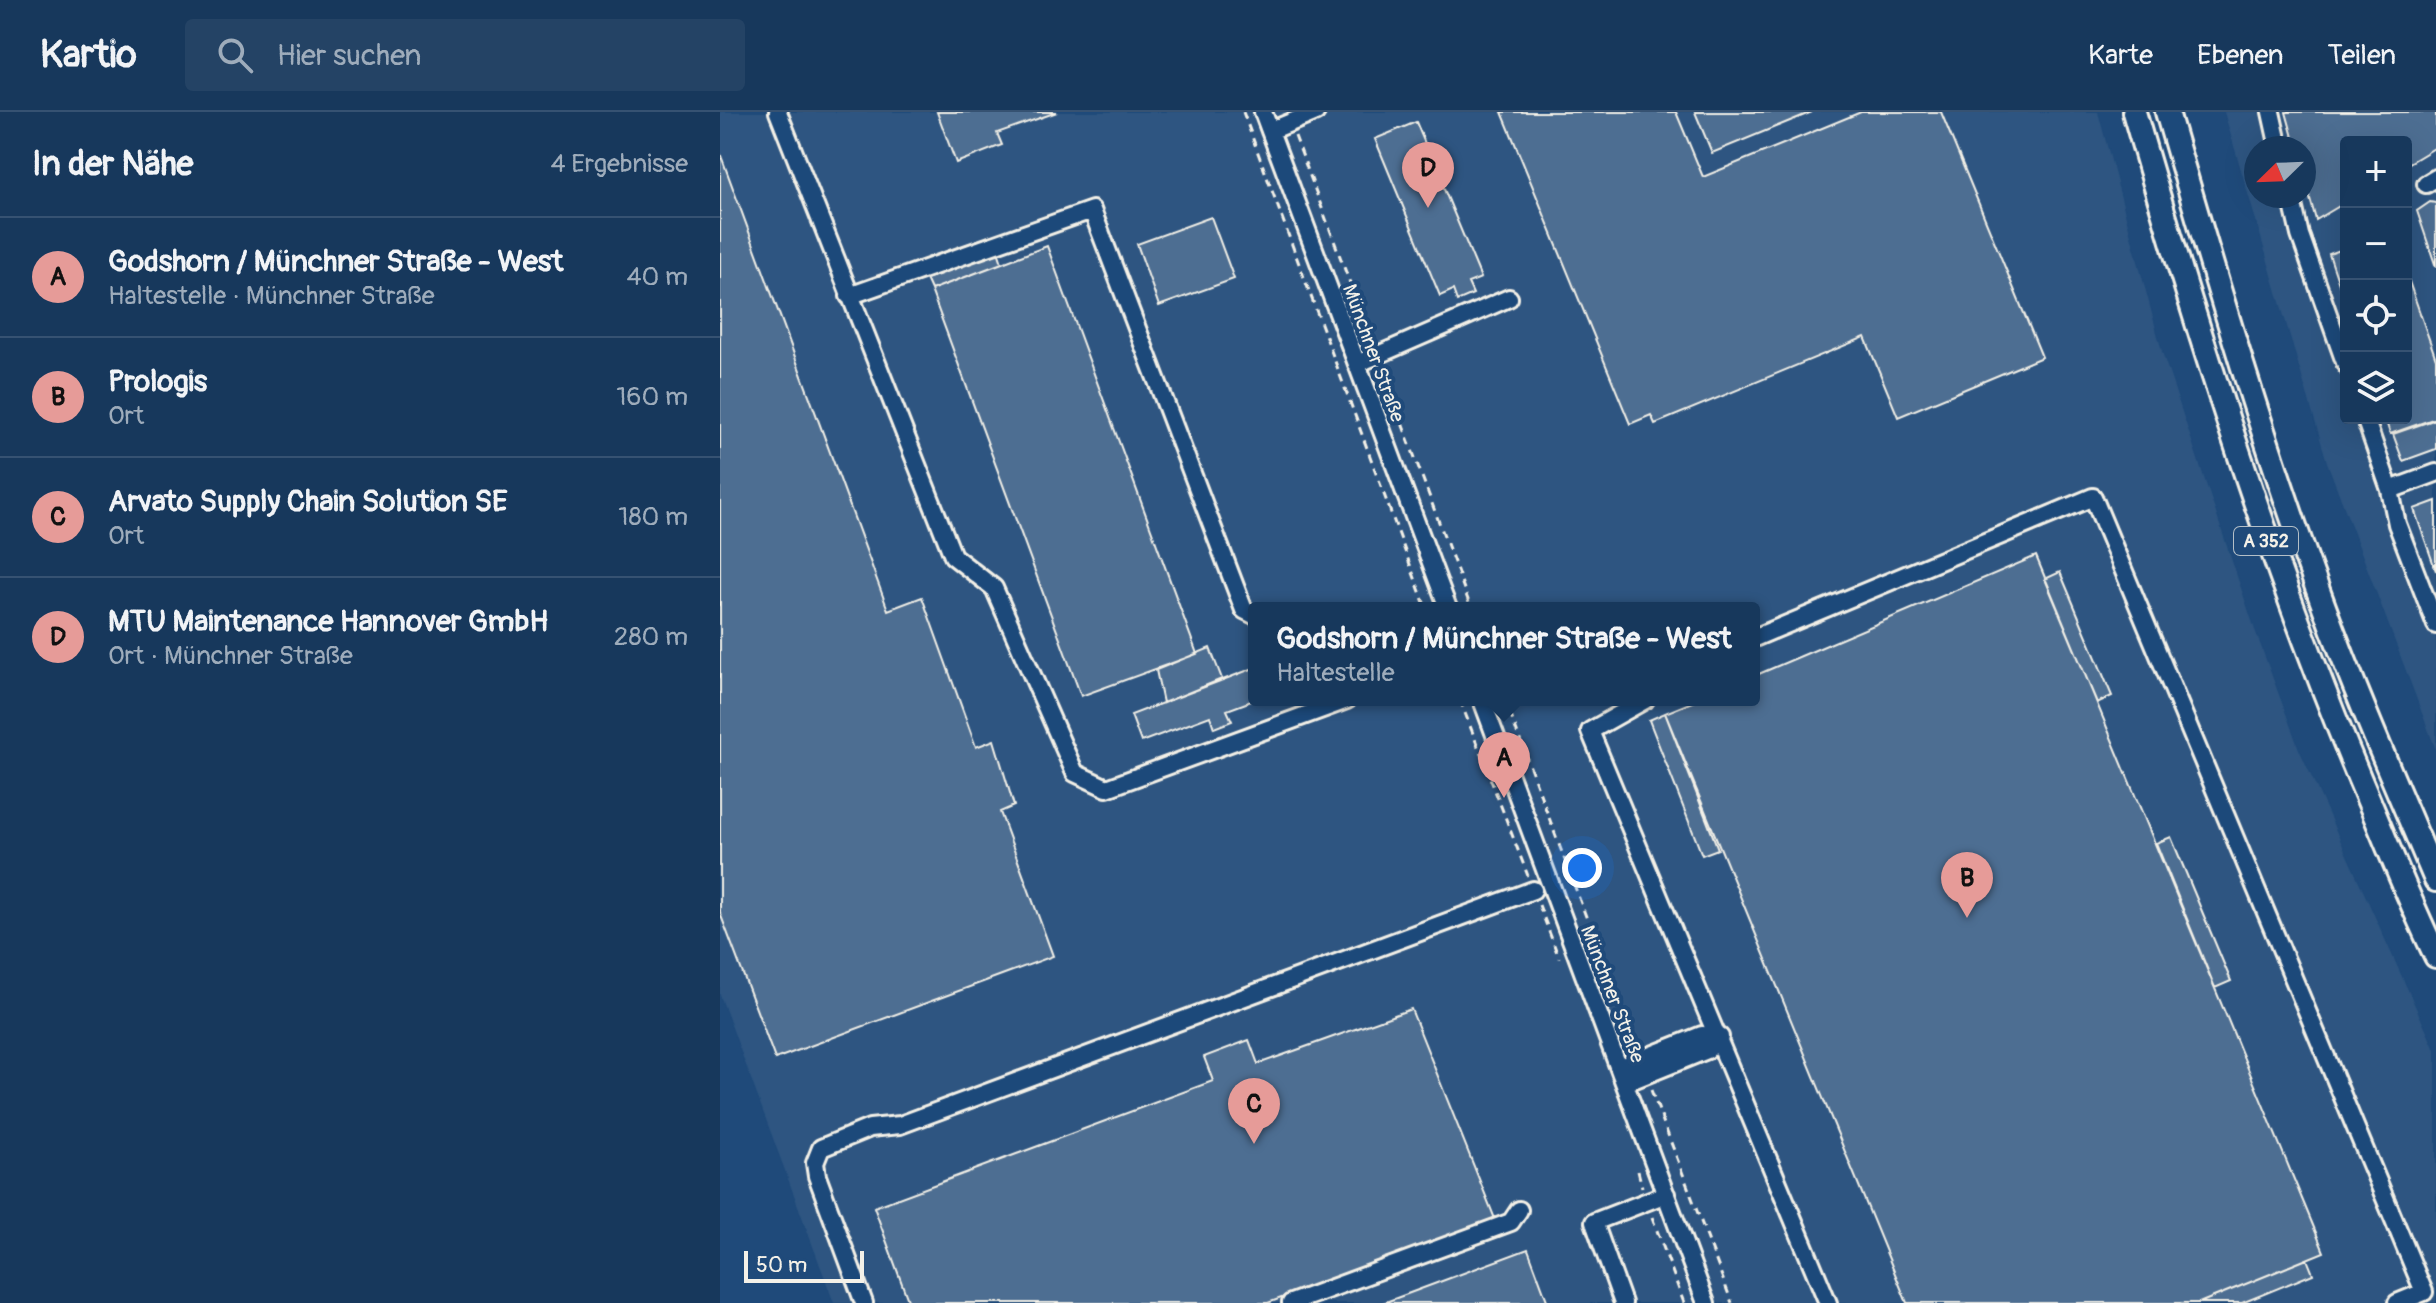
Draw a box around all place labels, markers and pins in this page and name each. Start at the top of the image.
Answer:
pin: D [1402,142,1454,208]
pin: A [1478,732,1530,798]
pin: B [1941,852,1993,918]
pin: C [1228,1078,1280,1144]

